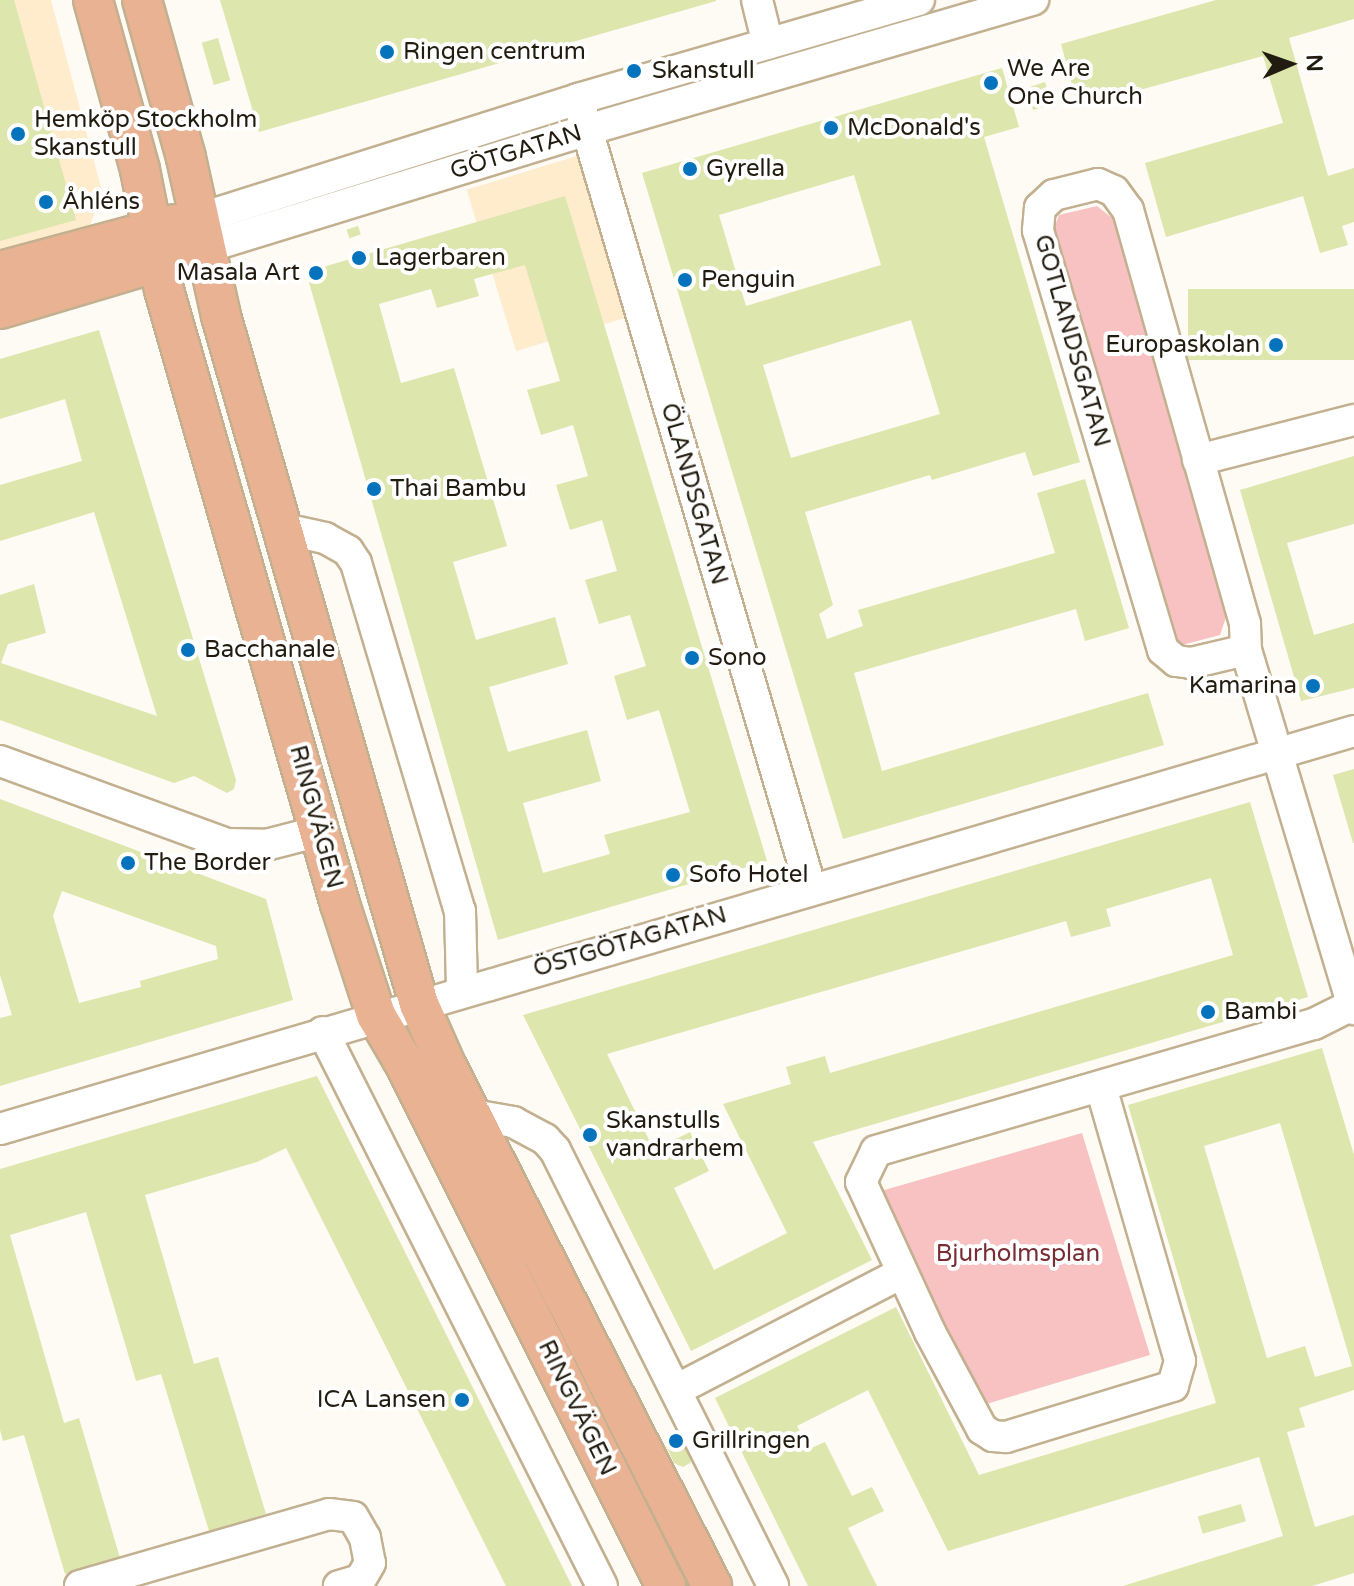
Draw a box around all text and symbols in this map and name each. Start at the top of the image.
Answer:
north arrow [1250,24,1330,104]
place label: Ringen centrum [403,38,586,66]
marker: Ringen centrum [378,43,396,61]
text: N [1301,54,1327,72]
place label: We Are One Church [1007,55,1143,111]
place label: Skanstull [652,57,755,85]
marker: Skanstull [623,60,645,82]
marker: We Are One Church [982,74,1000,92]
place label: Hemköp Stockholm Skanstull [34,106,257,162]
place label: McDonald's [847,114,981,142]
street label: GÖTGATAN [447,118,585,186]
marker: McDonald's [822,119,840,137]
marker: Hemköp Stockholm Skanstull [9,125,27,143]
place label: Gyrella [706,155,785,183]
marker: Gyrella [681,160,699,178]
place label: Åhléns [62,188,140,216]
marker: Åhléns [37,193,55,211]
street label: GOTLANDSGATAN [1028,231,1116,451]
place label: Lagerbaren [375,244,506,272]
marker: Lagerbaren [350,249,368,267]
place label: Masala Art [176,259,300,287]
marker: Masala Art [307,264,325,282]
place label: Penguin [701,266,795,294]
marker: Penguin [676,271,694,289]
place label: Europaskolan [1105,331,1260,359]
marker: Europaskolan [1267,336,1285,354]
street label: ÖLANDSGATAN [654,400,734,588]
place label: Thai Bambu [390,475,527,503]
marker: Thai Bambu [365,480,383,498]
place label: Bacchanale [204,636,335,664]
marker: Bacchanale [179,641,197,659]
place label: Sono [708,644,767,672]
marker: Sono [683,649,701,667]
place label: Kamarina [1189,672,1297,700]
marker: Kamarina [1304,677,1322,695]
street label: RINGVÄGEN [283,742,349,892]
place label: The Border [144,849,271,877]
marker: The Border [119,854,137,872]
place label: Sofo Hotel [689,861,808,889]
marker: Sofo Hotel [664,866,682,884]
street label: ÖSTGÖTAGATAN [530,901,730,983]
place label: Bambi [1224,998,1297,1026]
marker: Bambi [1199,1003,1217,1021]
place label: Skanstulls vandrarhem [606,1107,744,1163]
marker: Skanstulls vandrarhem [581,1126,599,1144]
park label: Bjurholmsplan [936,1240,1100,1268]
street label: RINGVÄGEN [532,1335,622,1481]
place label: ICA Lansen [317,1386,446,1414]
marker: ICA Lansen [453,1391,471,1409]
place label: Grillringen [692,1427,810,1455]
marker: Grillringen [667,1432,685,1450]

